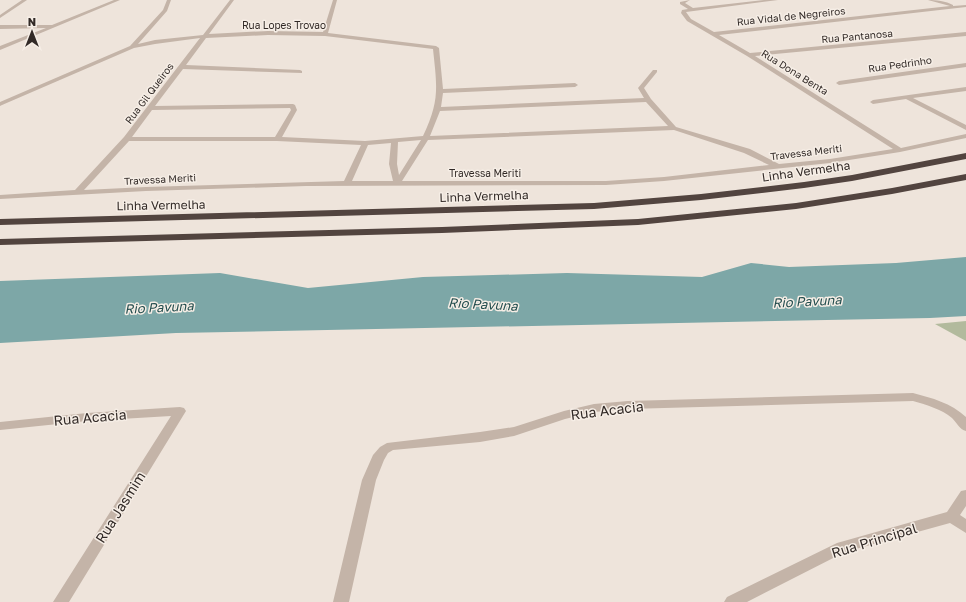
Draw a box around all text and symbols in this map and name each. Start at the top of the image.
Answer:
street label: Rua Vidal de Negreiros [736,4,846,28]
north arrow [12,12,52,52]
text: N [28,15,36,28]
street label: Rua Lopes Trovao [242,19,326,31]
street label: Rua Pantanosa [821,27,893,45]
street label: Rua Dona Benta [759,47,831,97]
street label: Rua Pedrinho [867,54,933,74]
street label: Rua Gil Queiros [122,60,176,126]
street label: Travessa Meriti [769,142,843,162]
street label: Linha Vermelha [761,157,851,185]
street label: Travessa Meriti [449,167,521,179]
street label: Travessa Meriti [124,171,196,187]
street label: Linha Vermelha [439,187,529,205]
street label: Linha Vermelha [116,197,206,213]
water label: Rio Pavuna [772,291,843,311]
water label: Rio Pavuna [448,294,519,314]
water label: Rio Pavuna [124,297,195,317]
street label: Rua Acacia [570,397,644,423]
street label: Rua Acacia [53,405,127,429]
street label: Rua Jasmim [91,468,149,546]
street label: Rua Principal [829,519,919,561]

